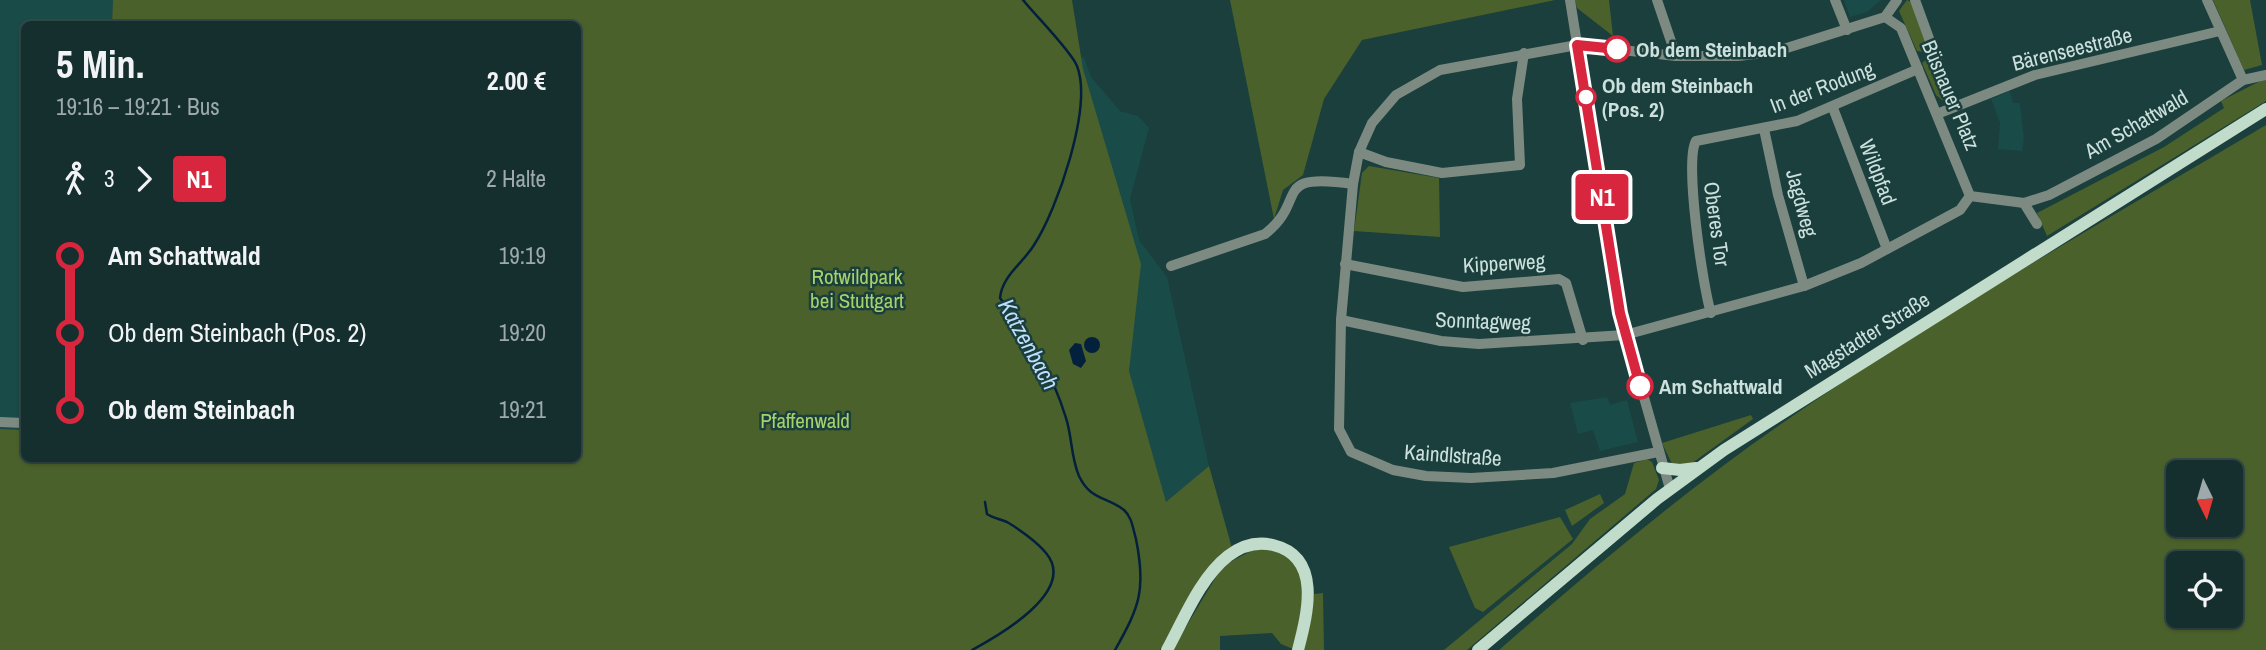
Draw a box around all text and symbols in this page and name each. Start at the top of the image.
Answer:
street label: Bärenseestraße [2009,20,2135,78]
place label: Ob dem Steinbach [1636,35,1787,64]
marker: Ob dem Steinbach [1604,36,1630,62]
street label: Büsnauer Platz [1915,36,1987,155]
text: 5 Min. [56,39,144,90]
street label: In der Rodung [1766,54,1879,120]
text: 2.00 € [487,63,546,98]
place label: Ob dem Steinbach (Pos. 2) [1602,71,1753,124]
street label: Am Schattwald [2078,83,2193,166]
marker: Ob dem Steinbach (Pos. 2) [1576,87,1596,107]
text: 19:16 – 19:21 · Bus [56,91,220,122]
street label: Wildpfad [1852,135,1904,209]
icon: walk [56,160,94,198]
icon: forward [125,160,163,198]
text: 3 [104,163,115,194]
text: N1 [187,163,212,195]
text: 2 Halte [486,163,546,194]
street label: Jagdweg [1779,166,1825,240]
line badge: N1 [1570,174,1634,220]
street label: Oberes Tor [1697,180,1737,268]
text: N1 [1589,181,1615,213]
text: Am Schattwald [108,238,261,273]
text: 19:19 [499,240,546,271]
street label: Kipperweg [1462,246,1546,280]
park label: Rotwildpark bei Stuttgart [810,262,904,315]
street label: Magstadter Straße [1799,285,1935,385]
water label: Katzenbach [991,293,1067,395]
street label: Sonntagweg [1435,305,1532,337]
text: Ob dem Steinbach (Pos. 2) [108,315,366,350]
text: 19:20 [499,317,546,348]
place label: Am Schattwald [1659,372,1782,401]
marker: Am Schattwald [1627,373,1653,399]
text: Ob dem Steinbach [108,392,295,427]
text: 19:21 [499,394,546,425]
park label: Pfaffenwald [760,406,850,435]
street label: Kaindlstraße [1403,437,1503,473]
north arrow [2166,460,2244,537]
map controls [2166,460,2243,628]
button: locate [2166,551,2243,628]

